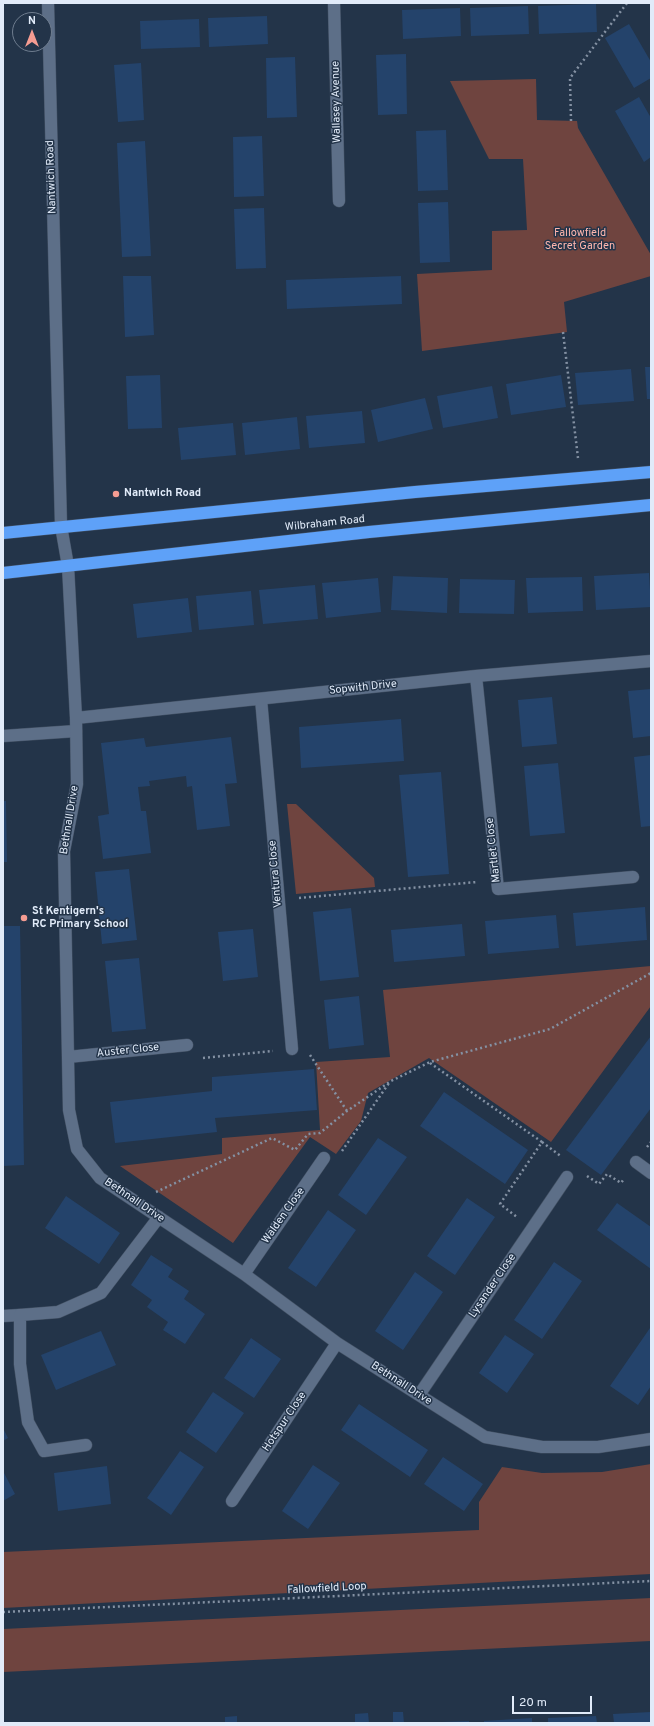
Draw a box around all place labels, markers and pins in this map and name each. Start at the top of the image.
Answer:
place label: Nantwich Road [124,487,201,501]
marker: Nantwich Road [111,489,121,499]
place label: St Kentigern's RC Primary School [32,905,128,931]
marker: St Kentigern's RC Primary School [19,913,29,923]

